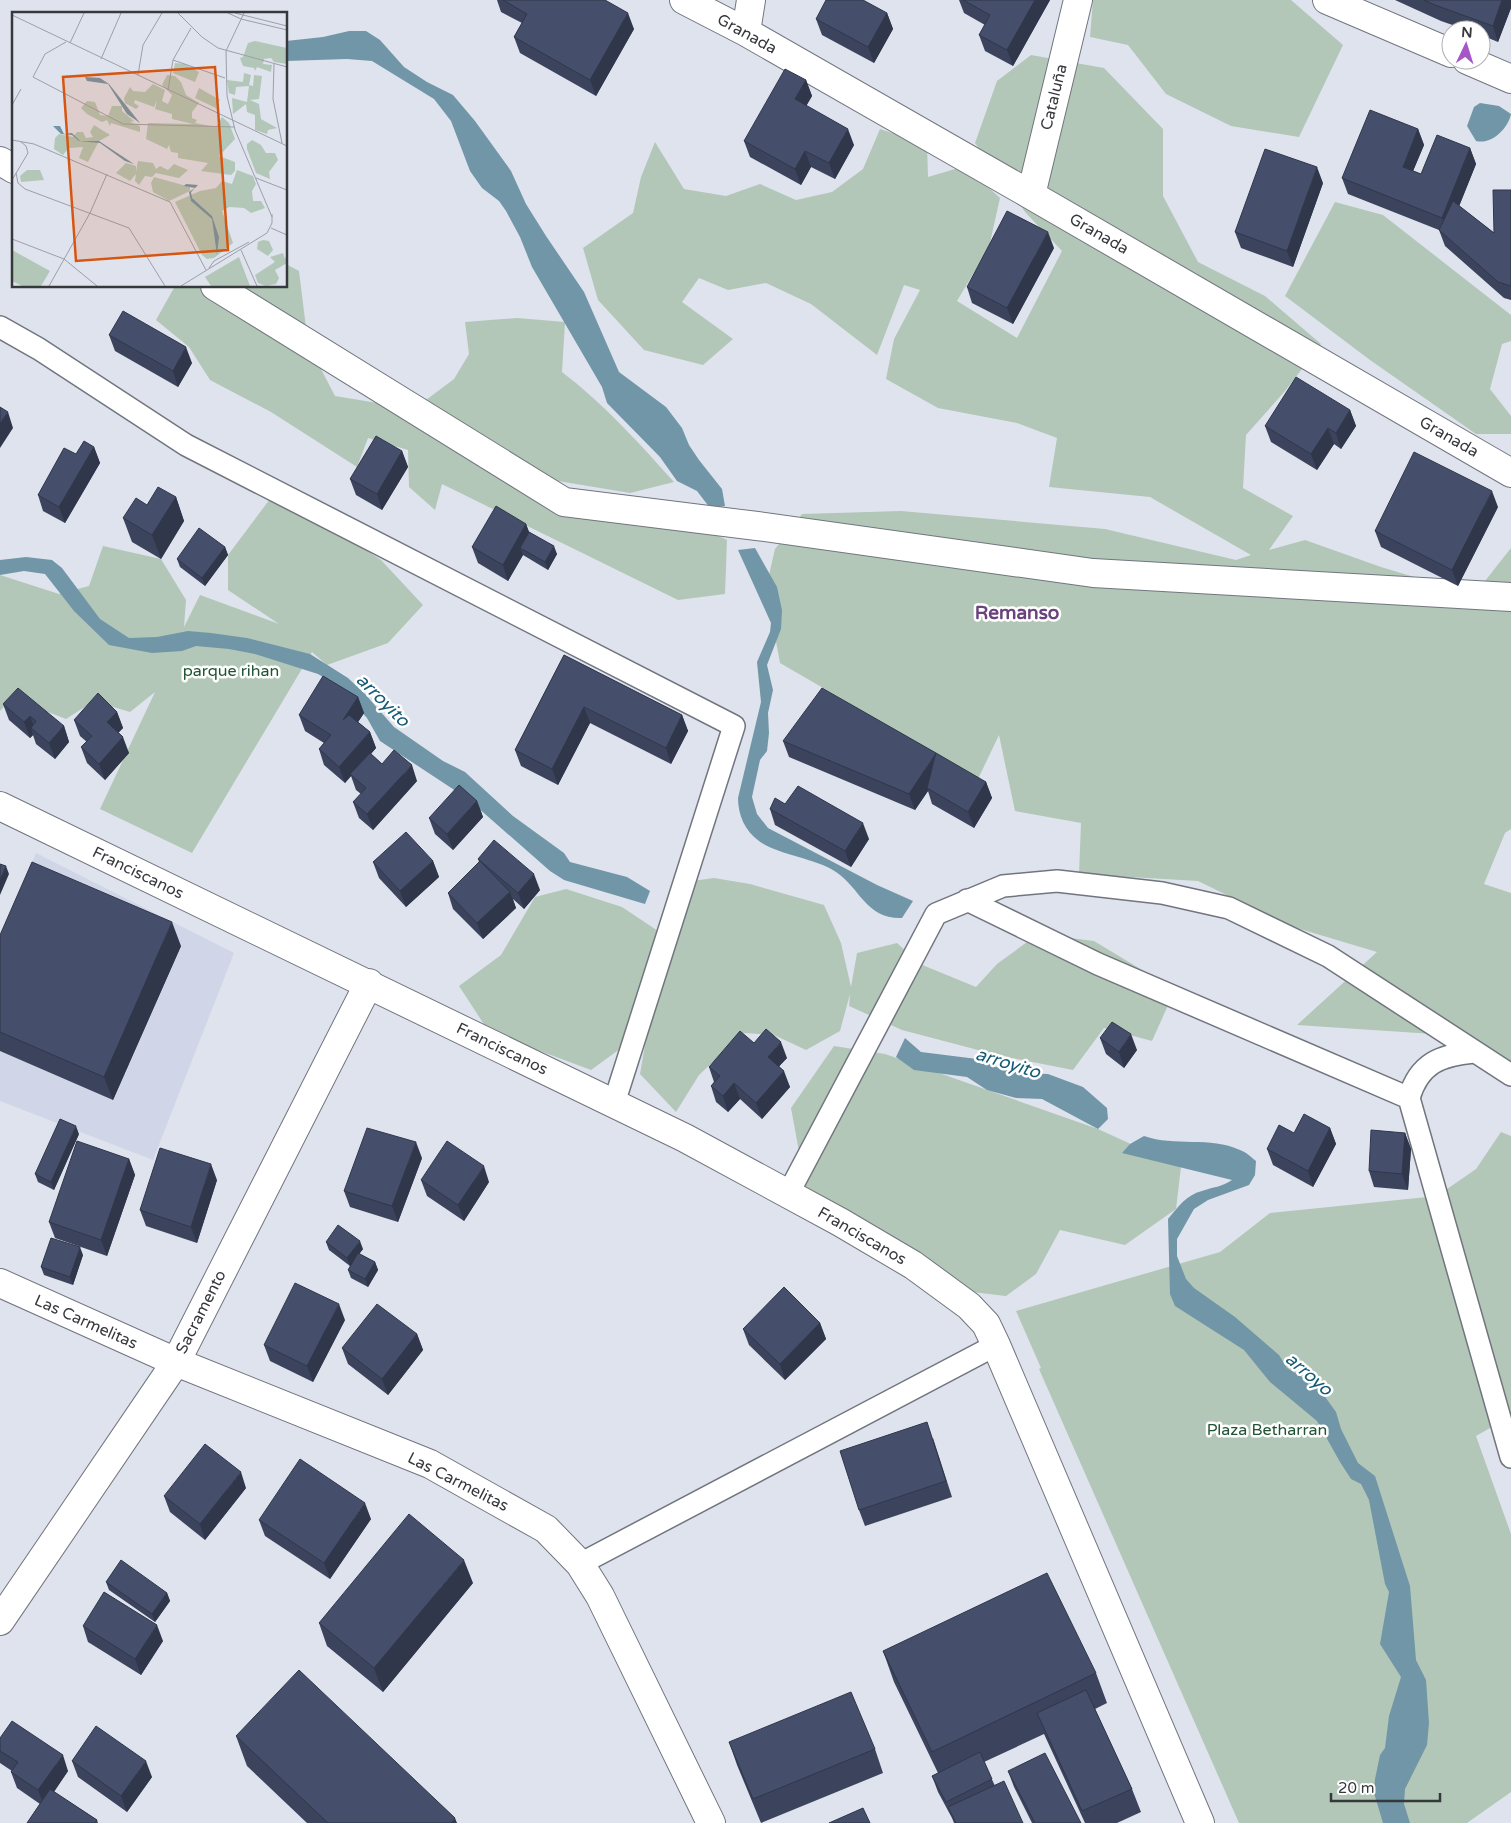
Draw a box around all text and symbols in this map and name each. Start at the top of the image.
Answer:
street label: Granada [714,9,780,59]
inset map [12,12,288,288]
north arrow [1441,20,1491,70]
text: N [1461,24,1473,41]
street label: Cataluña [1036,62,1072,132]
street label: Granada [1066,209,1132,259]
street label: Granada [1416,412,1482,462]
district label: Remanso [975,602,1059,624]
park label: parque rihan [183,661,279,681]
water label: arroyito [352,669,415,732]
street label: Franciscanos [89,842,187,904]
street label: Franciscanos [453,1018,551,1080]
water label: arroyito [973,1043,1044,1084]
street label: Franciscanos [814,1203,910,1269]
street label: Sacramento [171,1267,231,1357]
street label: Las Carmelitas [31,1290,141,1354]
water label: arroyo [1281,1348,1338,1401]
park label: Plaza Betharran [1207,1420,1327,1440]
street label: Las Carmelitas [404,1448,512,1516]
scale bar [1331,1770,1440,1802]
text: 20 m [1338,1779,1375,1797]

